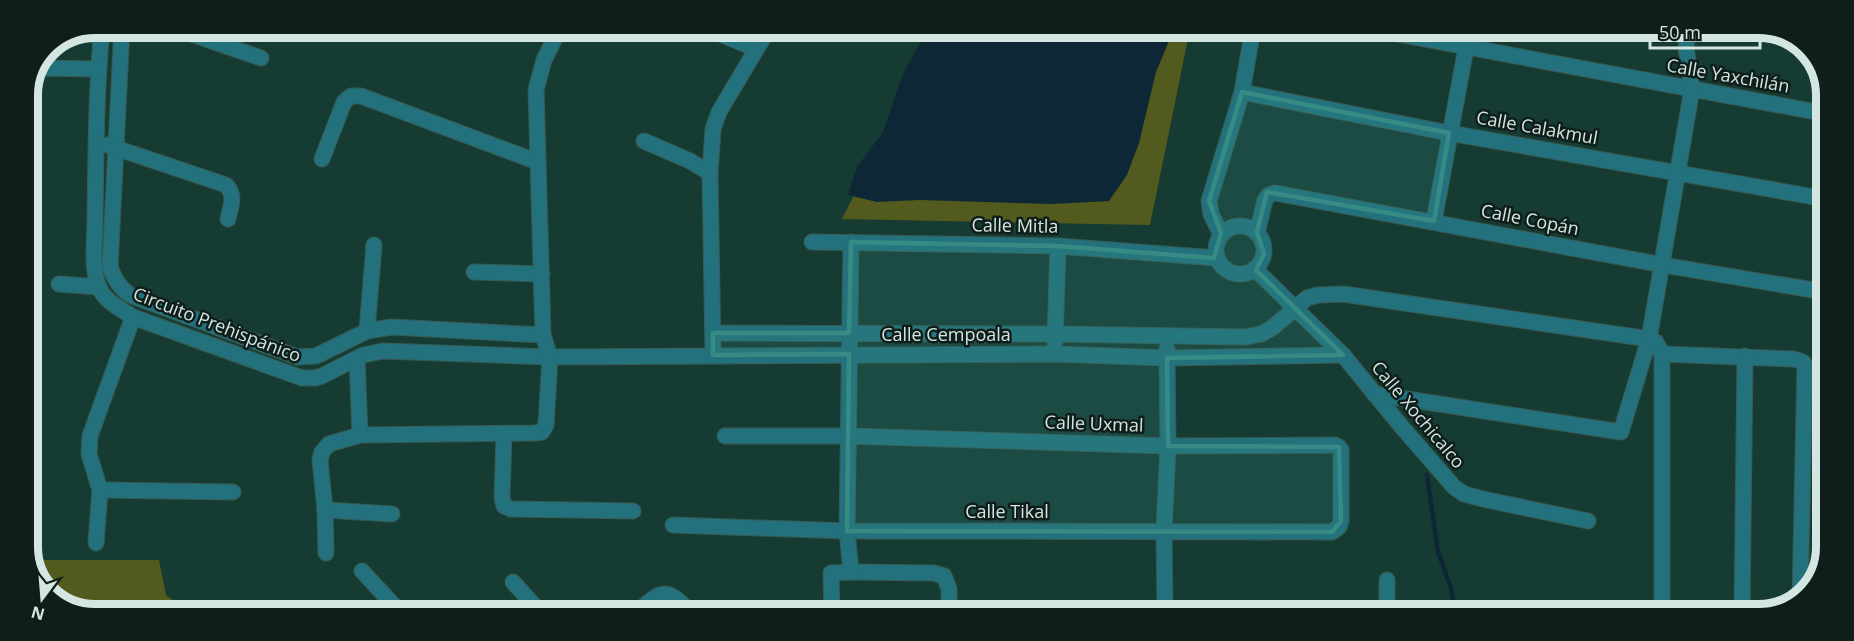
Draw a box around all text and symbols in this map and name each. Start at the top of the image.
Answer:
scale bar [1650,12,1760,50]
text: 50 m [1659,20,1701,44]
street label: Calle Yaxchilán [1665,52,1792,98]
street label: Calle Calakmul [1475,105,1600,149]
street label: Calle Copán [1479,198,1581,240]
street label: Calle Mitla [971,212,1059,238]
street label: Circuito Prehispánico [130,281,305,367]
street label: Calle Cempoala [881,322,1011,346]
street label: Calle Xochicalco [1367,356,1471,473]
street label: Calle Uxmal [1044,409,1144,437]
street label: Calle Tikal [965,499,1049,523]
north arrow [12,569,72,629]
text: N [29,601,47,626]

